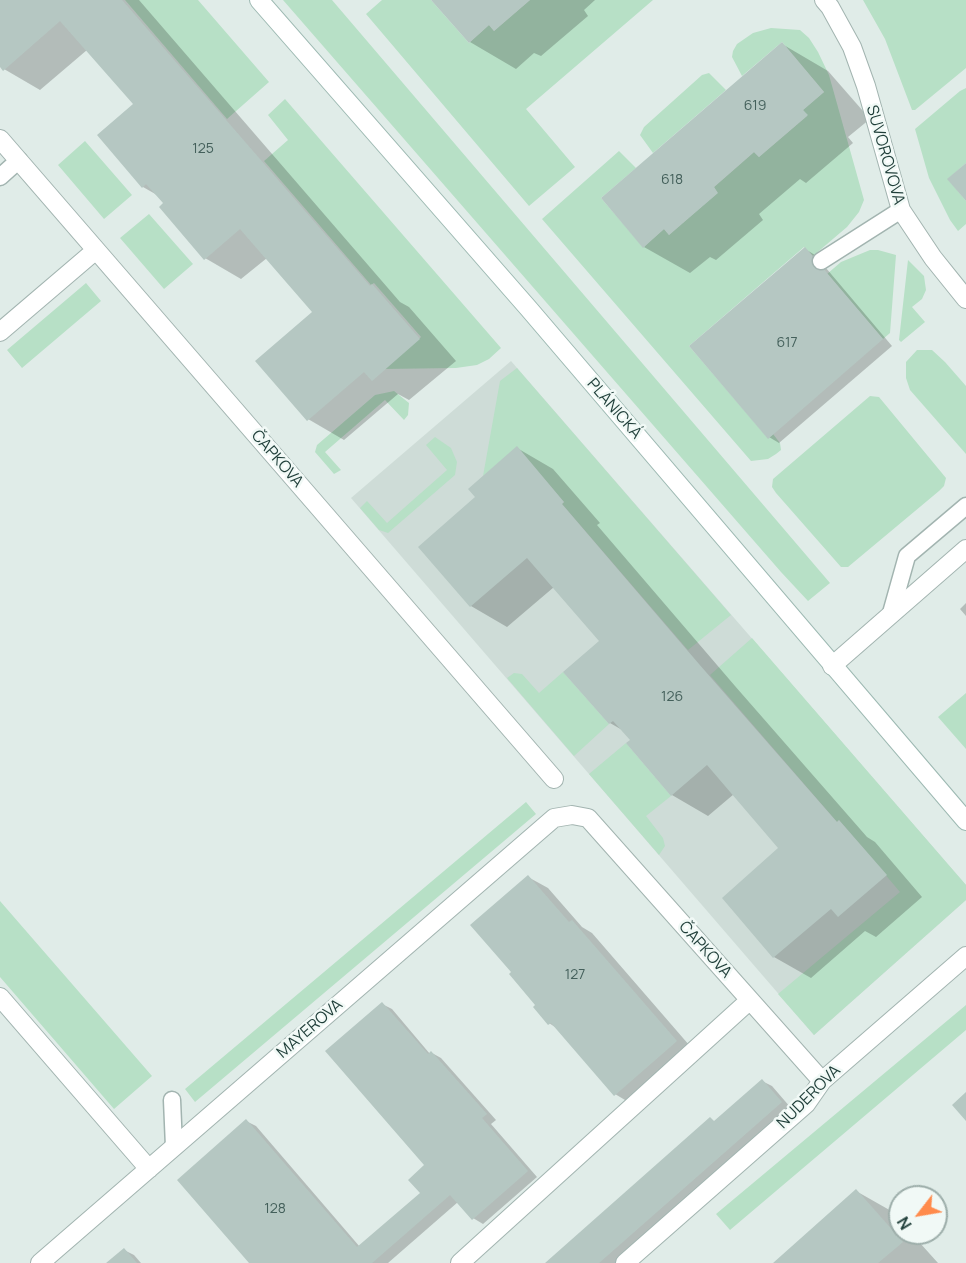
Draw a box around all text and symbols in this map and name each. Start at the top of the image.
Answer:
house number: 619 [744,98,766,114]
street label: SUVOROVOVA [862,103,908,207]
house number: 125 [192,141,214,157]
house number: 618 [661,172,683,188]
house number: 617 [777,335,797,351]
street label: PLÁNICKÁ [583,375,645,443]
street label: ČAPKOVA [247,426,307,492]
house number: 126 [661,689,683,705]
street label: ČAPKOVA [675,918,735,982]
house number: 127 [565,967,585,983]
street label: MAYEROVA [273,995,347,1063]
street label: NUDEROVA [773,1061,845,1133]
north arrow [888,1185,948,1245]
house number: 128 [264,1201,286,1217]
text: N [892,1213,917,1234]

